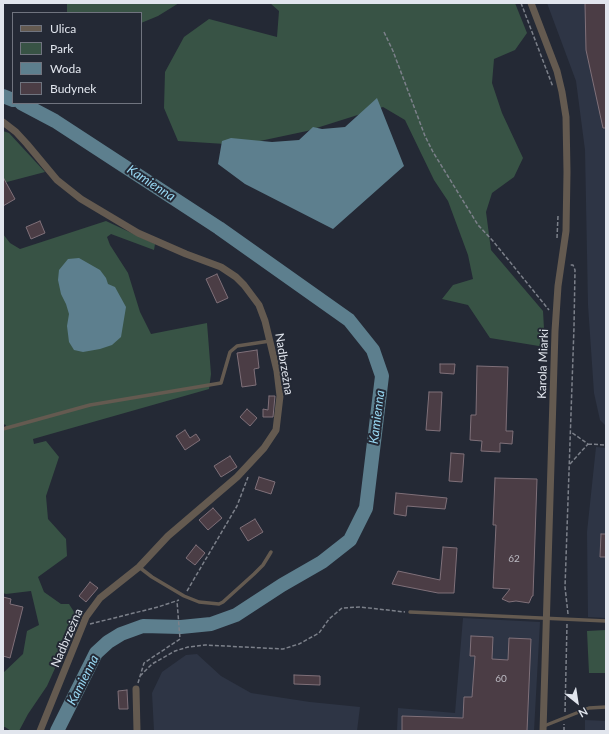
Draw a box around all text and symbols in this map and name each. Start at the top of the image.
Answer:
legend [12,12,142,104]
text: Ulica [50,21,76,36]
text: Park [50,41,73,56]
text: Woda [50,61,81,76]
text: Budynek [50,81,96,96]
water label: Kamienna [124,162,178,204]
street label: Karola Miarki [535,329,551,399]
street label: Nadbrzeżna [272,332,296,396]
water label: Kamienna [366,389,388,445]
house number: 62 [508,553,520,565]
street label: Nadbrzeżna [48,606,86,670]
water label: Kamienna [64,652,102,708]
house number: 60 [495,673,507,685]
north arrow [557,682,597,722]
text: N [576,705,590,721]

